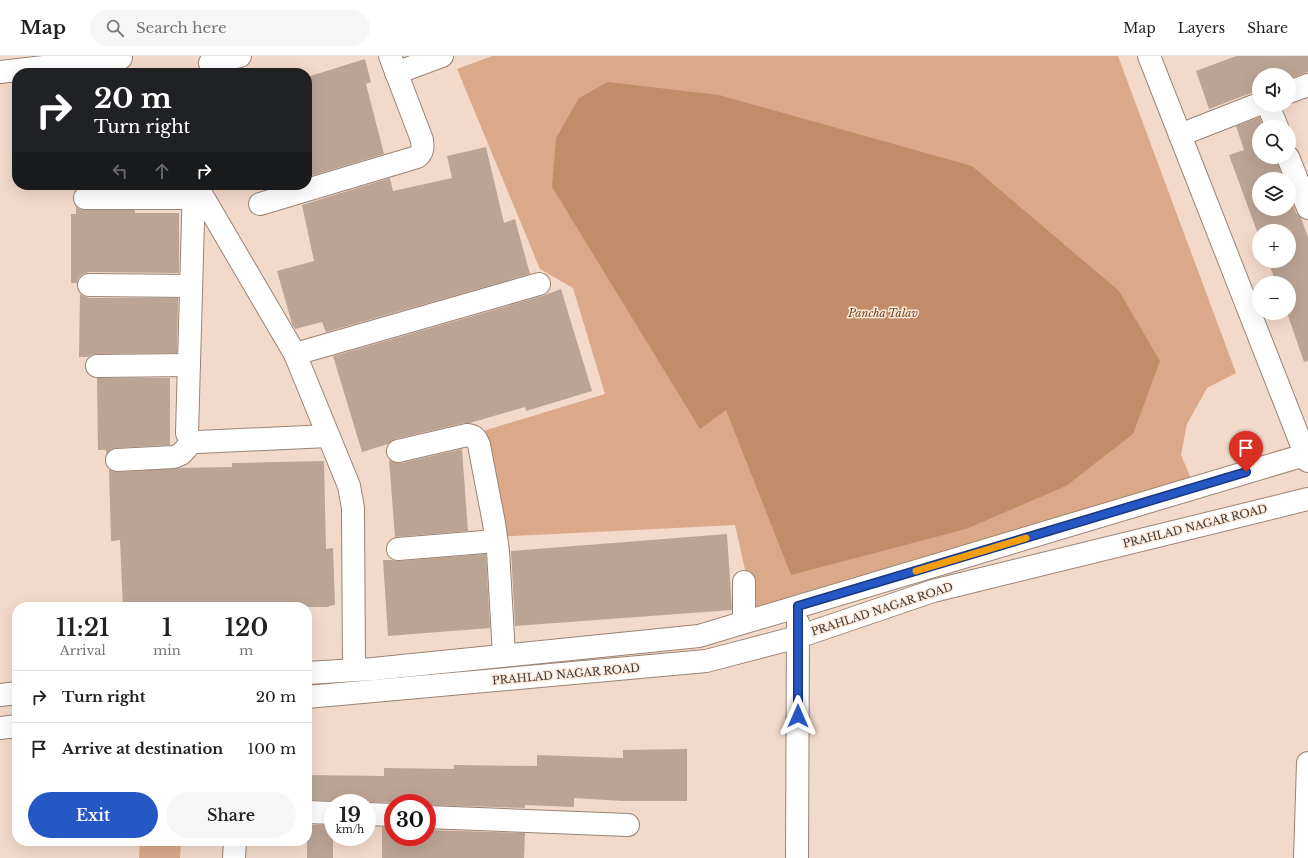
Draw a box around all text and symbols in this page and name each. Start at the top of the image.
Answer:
search box [90,10,370,46]
text: Map [20,16,66,39]
icon: search [104,17,126,39]
text: Search here [136,18,227,37]
text: Map [1123,19,1156,37]
text: Layers [1178,19,1225,37]
text: Share [1247,19,1288,37]
map controls [1252,68,1296,320]
button: sound [1252,68,1296,112]
text: 20 m [94,81,172,116]
icon: right [28,84,80,136]
text: Turn right [94,116,190,138]
button: search [1252,120,1296,164]
icon: left [109,160,131,182]
icon: ahead [151,160,173,182]
icon: right [193,160,215,182]
button: layers [1252,172,1296,216]
button: + [1252,224,1296,268]
button: − [1252,276,1296,320]
park label: Pancha Talav [847,306,919,320]
pin [1229,431,1263,472]
icon: arrive [1235,437,1257,459]
street label: PRAHLAD NAGAR ROAD [1121,501,1269,551]
street label: PRAHLAD NAGAR ROAD [809,579,955,639]
text: 11:21 [56,613,110,642]
text: 1 [162,613,172,642]
text: 120 [224,613,268,642]
text: Arrival [60,642,106,659]
text: min [153,642,181,659]
text: m [239,642,253,659]
street label: PRAHLAD NAGAR ROAD [491,661,641,687]
icon: right [28,686,50,708]
text: Turn right [62,687,145,706]
text: 20 m [256,687,296,706]
position arrow [777,695,819,737]
icon: arrive [28,738,50,760]
text: Arrive at destination [62,739,223,758]
text: 100 m [247,739,296,758]
button: Exit [28,792,158,838]
button: Share [166,792,296,838]
speed limit sign: 30 [384,794,436,846]
text: 19 [339,803,361,827]
text: km/h [336,823,364,836]

